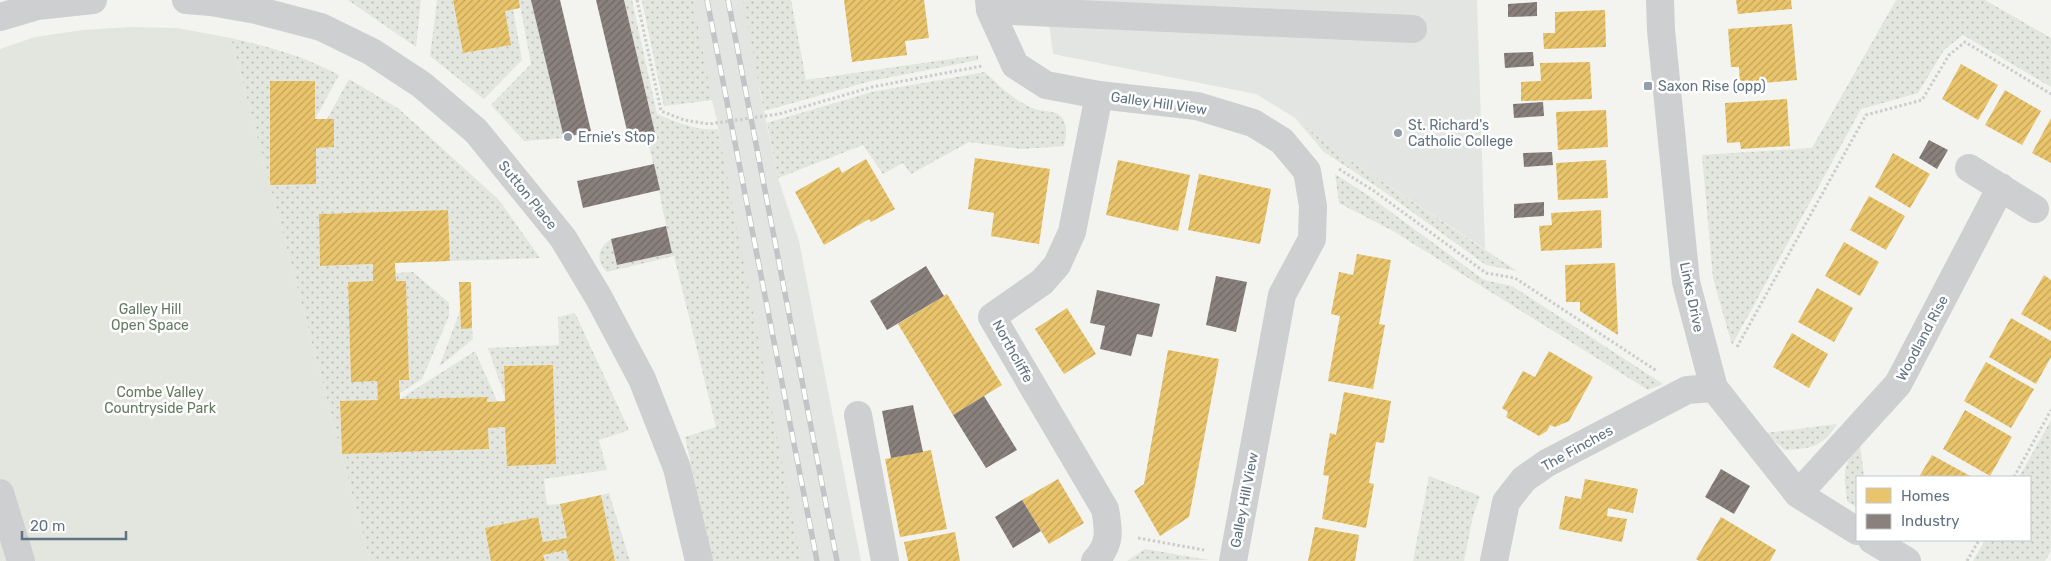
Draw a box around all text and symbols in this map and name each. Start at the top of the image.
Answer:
place label: Saxon Rise (opp) [1658,78,1766,95]
marker: Saxon Rise (opp) [1642,80,1654,92]
street label: Galley Hill View [1110,88,1208,119]
place label: St. Richard's Catholic College [1408,117,1513,150]
marker: St. Richard's Catholic College [1392,127,1404,139]
place label: Ernie's Stop [578,129,655,146]
marker: Ernie's Stop [562,131,574,143]
street label: Sutton Place [495,157,561,233]
street label: Links Drive [1676,261,1707,334]
street label: Woodland Rise [1893,293,1952,384]
park label: Galley Hill Open Space [111,301,189,334]
street label: Northcliffe [988,317,1037,386]
park label: Combe Valley Countryside Park [104,384,217,417]
street label: The Finches [1539,422,1616,475]
street label: Galley Hill View [1227,451,1262,549]
legend [1856,476,2031,541]
text: Homes [1901,487,1950,505]
scale bar [22,508,126,540]
text: Industry [1901,512,1960,530]
text: 20 m [30,517,65,535]

